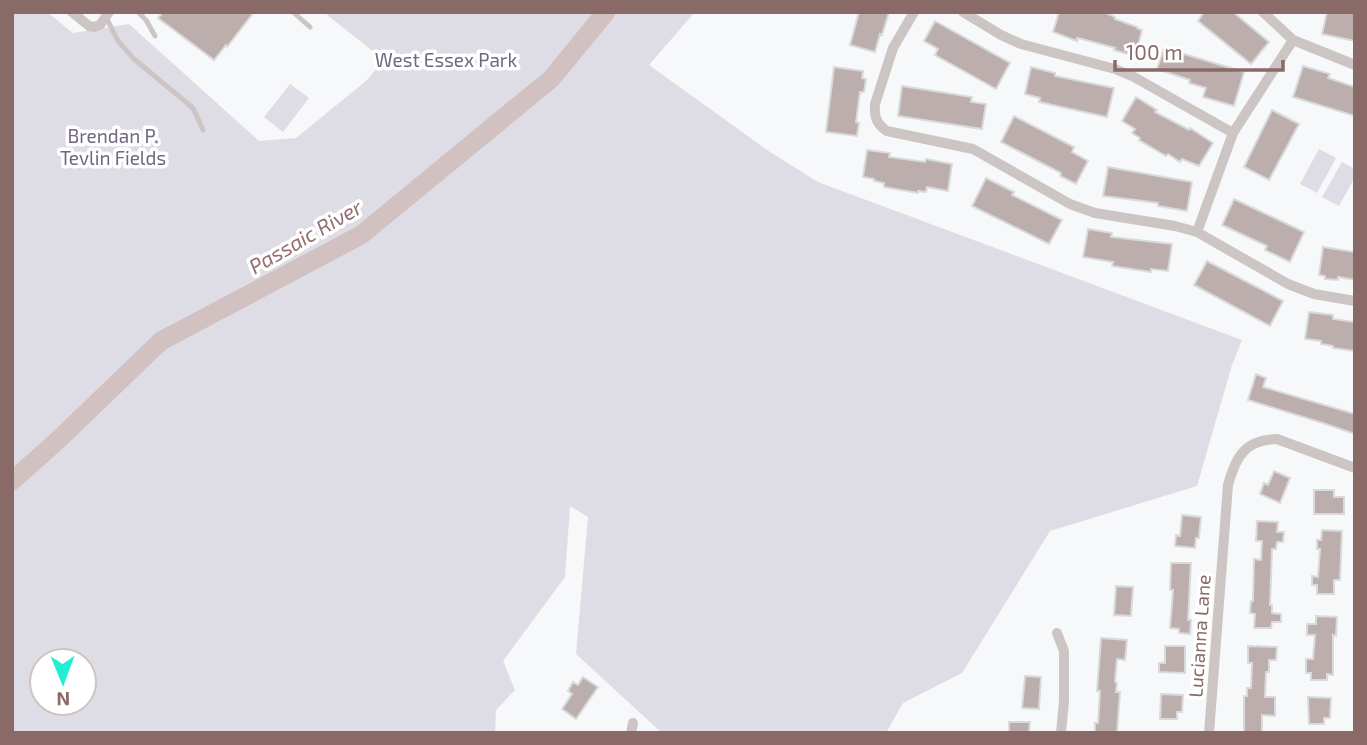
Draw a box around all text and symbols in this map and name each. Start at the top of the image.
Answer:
scale bar [1115,28,1283,72]
text: 100 m [1126,39,1183,64]
park label: West Essex Park [375,48,517,71]
park label: Brendan P. Tevlin Fields [60,124,166,169]
water label: Passaic River [244,193,367,278]
street label: Lucianna Lane [1183,574,1215,698]
north arrow [28,647,98,717]
text: N [56,688,70,711]

